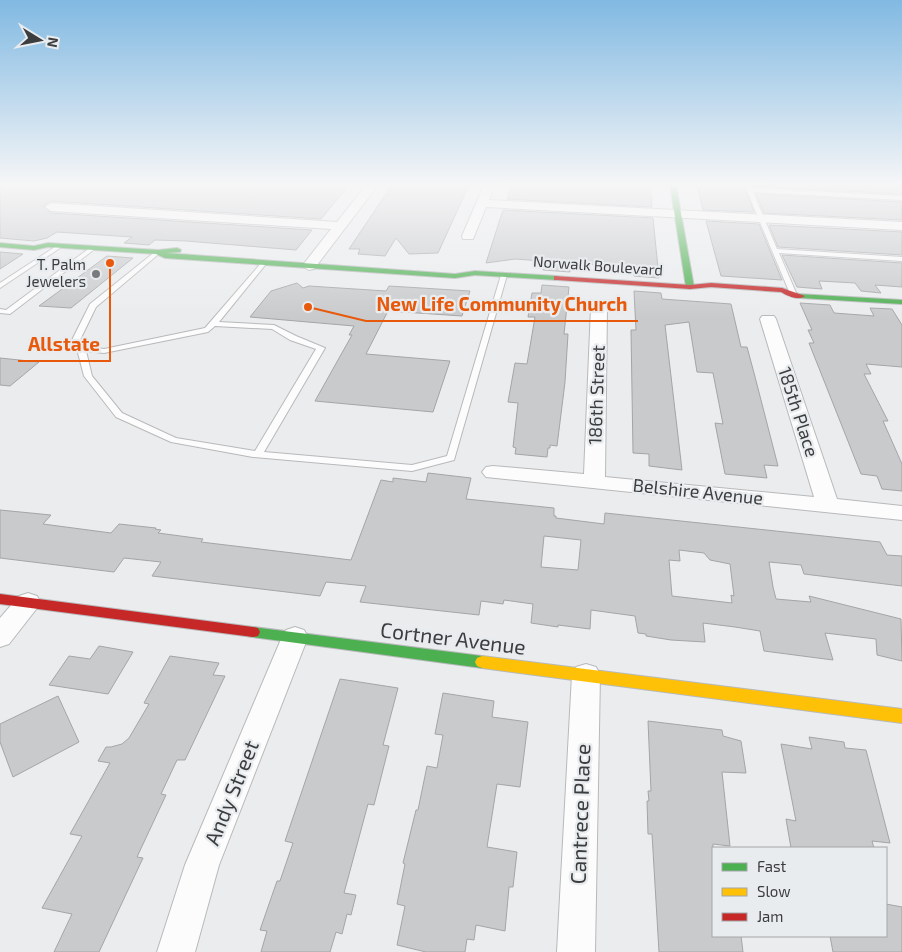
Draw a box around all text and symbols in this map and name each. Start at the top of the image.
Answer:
north arrow [15,15,65,65]
text: N [44,36,63,49]
street label: Norwalk Boulevard [532,251,664,279]
place label: T. Palm Jewelers [26,255,86,290]
marker: T. Palm Jewelers [90,268,102,280]
callout: New Life Community Church [366,287,638,321]
text: New Life Community Church [376,292,628,316]
callout: Allstate [18,327,110,361]
text: Allstate [28,332,100,355]
street label: 186th Street [583,345,609,445]
street label: 185th Place [774,364,824,459]
street label: Belshire Avenue [632,473,764,509]
street label: Cortner Avenue [379,616,527,659]
street label: Andy Street [198,736,263,849]
street label: Cantrece Place [565,743,594,885]
legend [712,847,887,937]
text: Fast [757,857,787,875]
text: Slow [757,882,791,900]
text: Jam [757,907,783,925]

